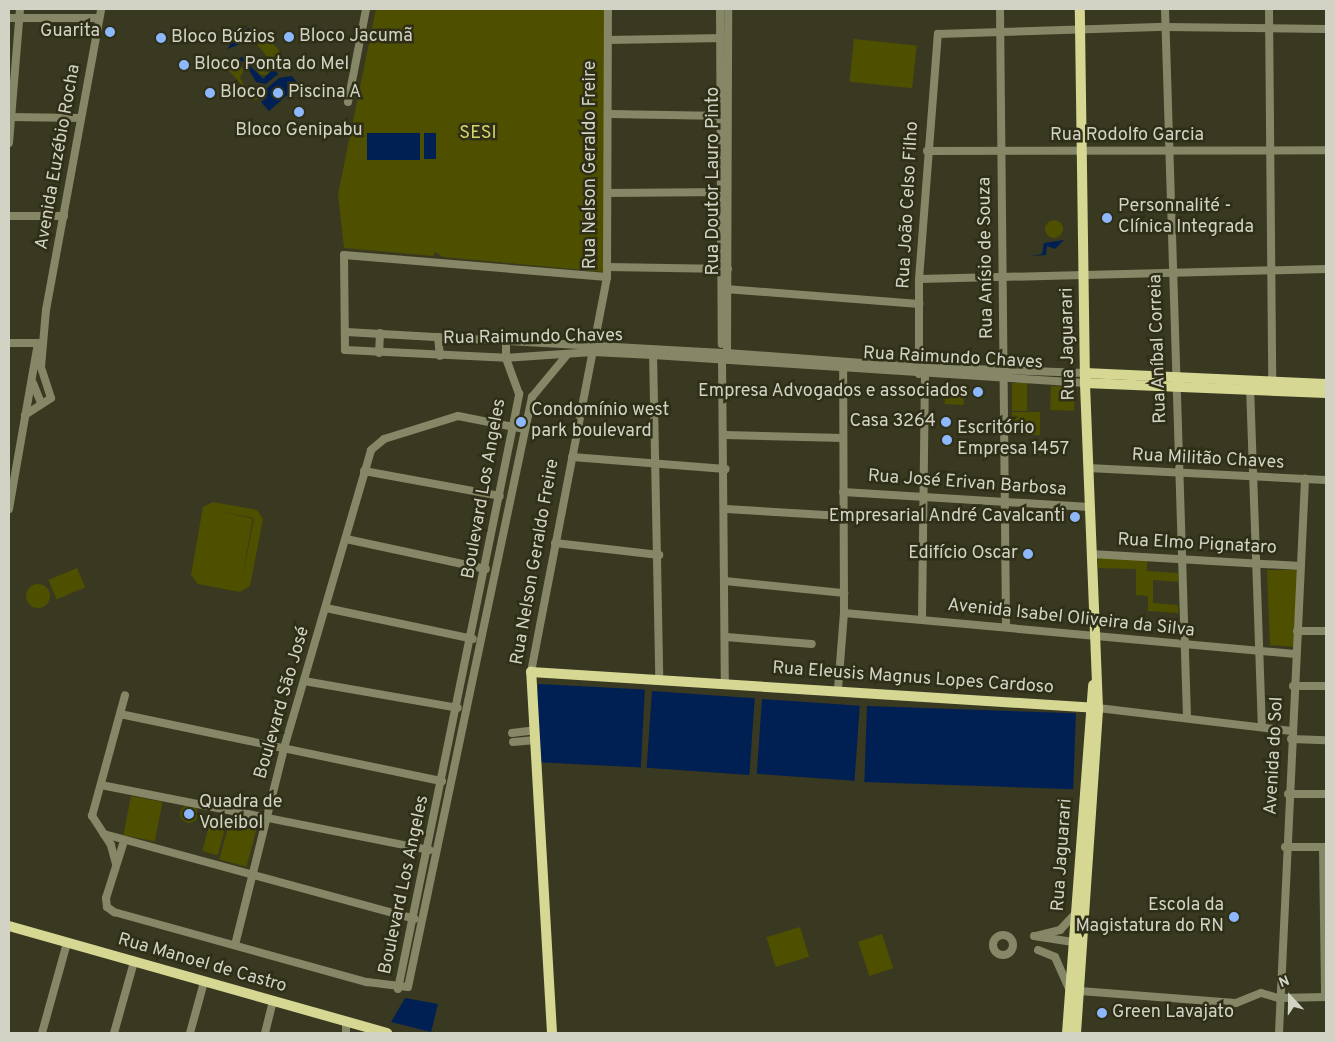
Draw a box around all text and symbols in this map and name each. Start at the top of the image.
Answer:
place label: Guarita [40,21,100,43]
marker: Guarita [104,26,116,38]
place label: Bloco Jacumã [299,26,413,48]
place label: Bloco Búzios [171,27,275,49]
marker: Bloco Jacumã [283,31,295,43]
marker: Bloco Búzios [155,32,167,44]
place label: Bloco Ponta do Mel [194,54,349,76]
marker: Bloco Ponta do Mel [178,59,190,71]
street label: Rua Nelson Geraldo Freire [580,61,602,269]
street label: Avenida Euzébio Rocha [32,63,86,251]
place label: Bloco [220,82,266,104]
place label: Piscina A [288,82,362,104]
marker: Bloco [204,87,216,99]
marker: Piscina A [272,87,284,99]
street label: Rua Doutor Lauro Pinto [703,87,725,275]
marker: Bloco Genipabu [293,106,305,118]
place label: Bloco Genipabu [235,120,363,142]
street label: Rua João Celso Filho [894,121,924,289]
park label: SESI [459,123,497,145]
street label: Rua Rodolfo Garcia [1050,125,1204,147]
street label: Rua Anísio de Souza [975,176,999,340]
place label: Personnalité - Clínica Integrada [1118,197,1254,240]
marker: Personnalité - Clínica Integrada [1100,211,1114,225]
street label: Rua Aníbal Correia [1146,274,1172,424]
street label: Rua Jaguarari [1057,287,1081,401]
street label: Rua Raimundo Chaves [443,326,623,350]
street label: Rua Raimundo Chaves [862,344,1044,374]
place label: Empresa Advogados e associados [697,381,968,403]
marker: Empresa Advogados e associados [972,386,984,398]
street label: Boulevard Los Angeles [458,397,512,581]
place label: Condomínio west park boulevard [531,401,669,444]
place label: Casa 3264 [850,411,936,433]
marker: Condomínio west park boulevard [515,416,527,428]
marker: Casa 3264 [940,416,952,428]
place label: Escritório Empresa 1457 [957,419,1069,462]
marker: Escritório Empresa 1457 [941,434,953,446]
street label: Rua Militão Chaves [1131,445,1285,475]
street label: Rua Nelson Geraldo Freire [507,457,565,667]
street label: Rua José Erivan Barbosa [867,466,1067,502]
place label: Empresarial André Cavalcanti [828,506,1065,528]
marker: Empresarial André Cavalcanti [1069,511,1081,523]
street label: Rua Elmo Pignataro [1117,530,1277,560]
place label: Edifício Oscar [908,543,1018,565]
marker: Edifício Oscar [1022,548,1034,560]
street label: Avenida Isabel Oliveira da Silva [946,595,1196,643]
street label: Boulevard São José [251,624,315,782]
street label: Rua Eleusis Magnus Lopes Cardoso [771,658,1055,700]
street label: Avenida do Sol [1261,696,1289,816]
place label: Quadra de Voleibol [199,793,282,836]
street label: Boulevard Los Angeles [375,793,435,977]
street label: Rua Jaguarari [1048,798,1078,912]
marker: Quadra de Voleibol [183,808,195,820]
place label: Escola da Magistatura do RN [1075,896,1224,939]
marker: Escola da Magistatura do RN [1228,911,1240,923]
street label: Rua Manoel de Castro [115,930,289,998]
north arrow [1265,972,1315,1022]
text: N [1277,973,1292,992]
place label: Green Lavajato [1112,1002,1234,1024]
marker: Green Lavajato [1096,1007,1108,1019]

